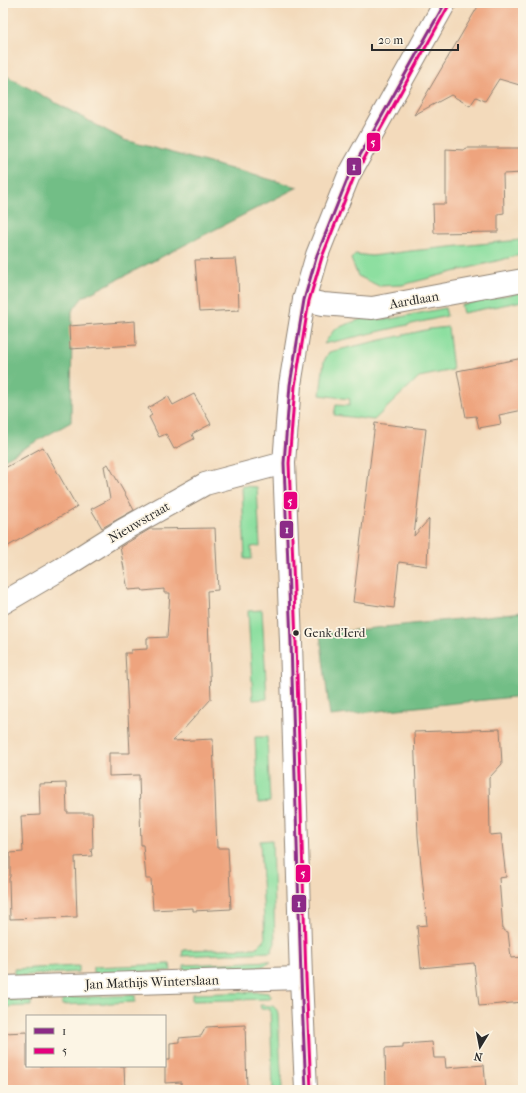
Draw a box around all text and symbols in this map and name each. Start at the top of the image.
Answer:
scale bar [372,26,458,52]
text: 20 m [378,33,403,47]
line badge: 5 [366,132,381,152]
text: 5 [371,136,376,149]
line badge: 1 [346,157,362,176]
text: 1 [352,160,356,173]
street label: Aardlaan [387,288,440,312]
line badge: 5 [283,491,298,510]
text: 5 [288,495,293,508]
street label: Nieuwstraat [106,498,173,546]
line badge: 1 [279,520,294,539]
text: 1 [285,523,289,536]
place label: Genk d'Ierd [304,626,366,640]
marker: Genk d'Ierd [291,628,301,638]
line badge: 5 [295,864,311,883]
text: 5 [301,867,306,880]
line badge: 1 [291,894,307,913]
text: 1 [297,897,301,910]
street label: Jan Mathijs Winterslaan [84,972,220,992]
legend [26,1015,166,1067]
text: 1 [62,1024,66,1038]
north arrow [460,1027,500,1067]
text: 5 [62,1044,67,1058]
text: N [472,1049,484,1063]

